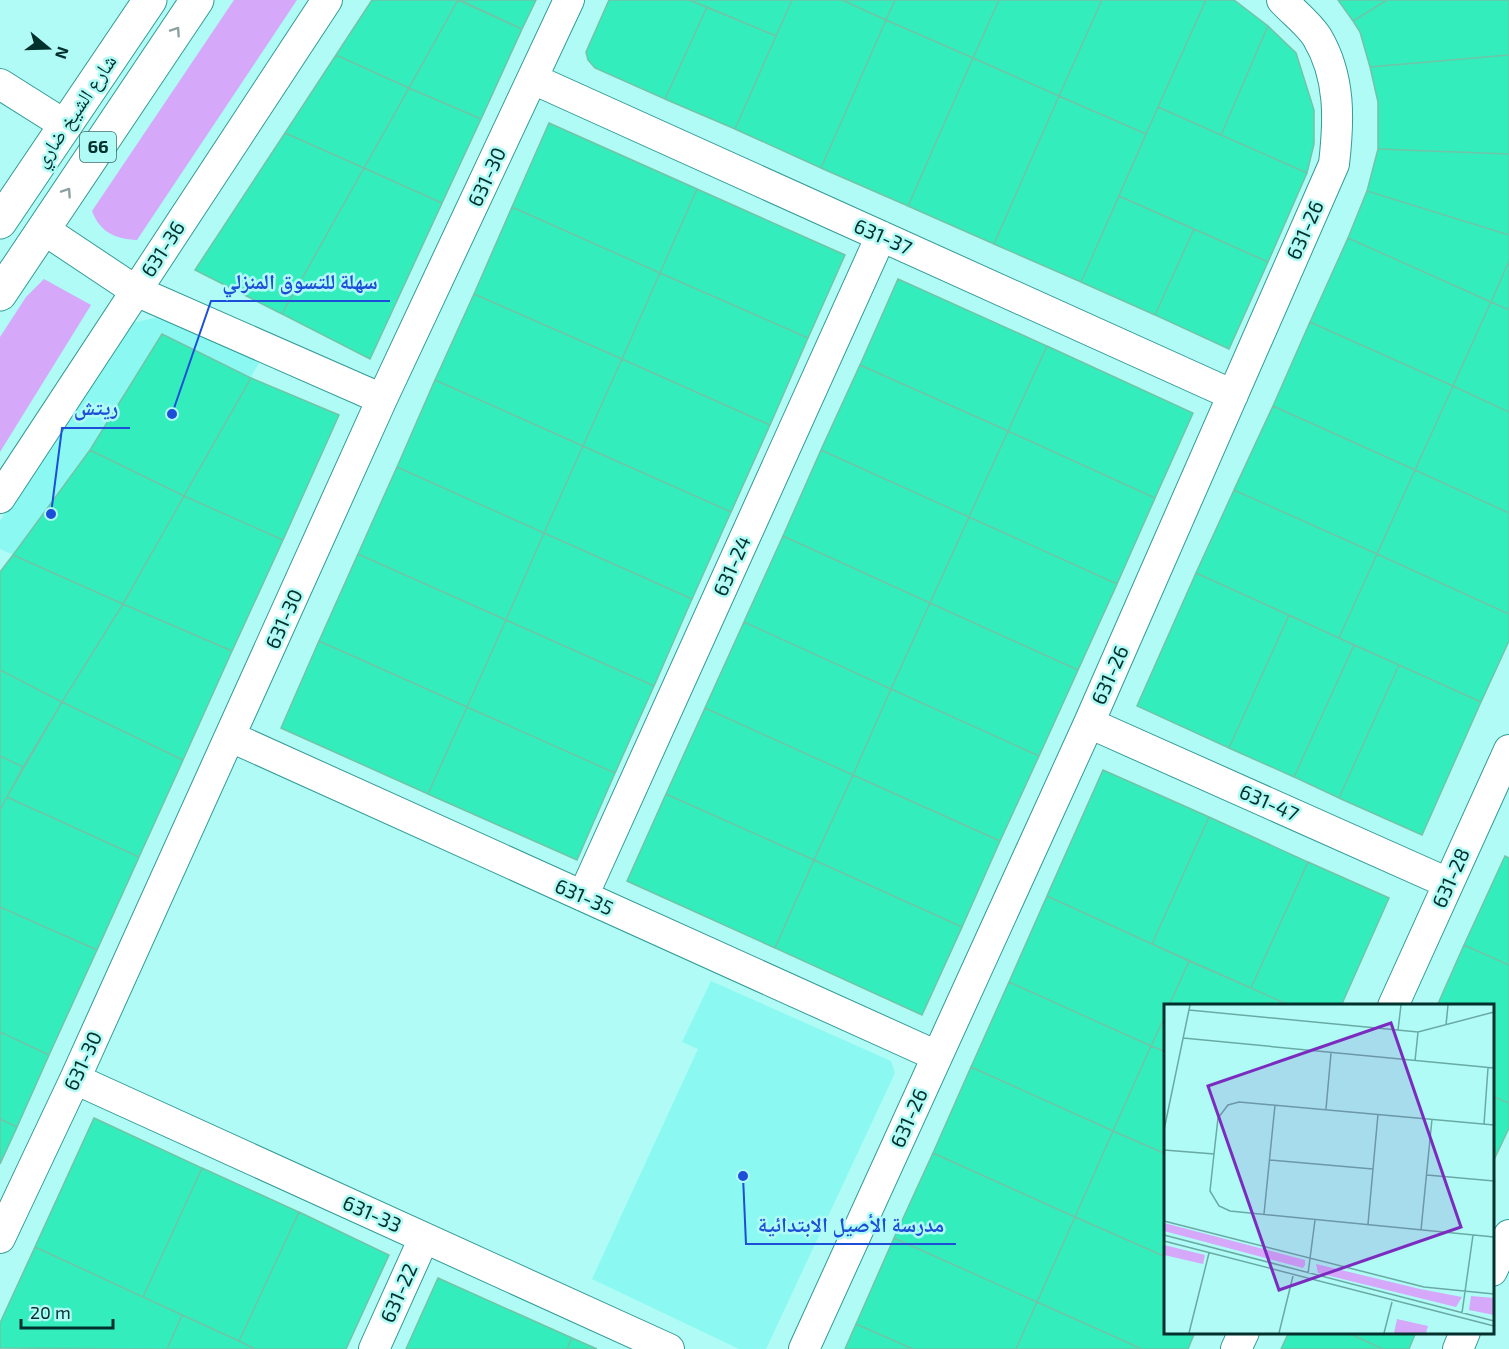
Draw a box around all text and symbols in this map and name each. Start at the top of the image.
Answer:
north arrow [18,18,78,78]
one-way arrow [169,26,180,37]
text: N [52,44,74,62]
street label: شارع الشيخ ضاري [28,50,125,174]
road number: 66 [80,132,116,162]
street label: 631-30 [462,143,510,210]
one-way arrow [60,188,71,199]
street label: 631-26 [1280,196,1328,263]
street label: 631-37 [851,213,916,259]
street label: 631-36 [135,216,189,281]
callout: سهلة للتسوق المنزلي [211,262,390,301]
text: سهلة للتسوق المنزلي [222,268,378,298]
callout: ريتش [62,389,130,428]
text: ريتش [74,394,118,421]
street label: 631-24 [707,532,755,599]
street label: 631-30 [259,585,307,652]
street label: 631-26 [1085,641,1133,708]
street label: 631-47 [1236,779,1303,826]
street label: 631-28 [1426,844,1474,911]
street label: 631-35 [552,873,617,920]
inset map [1164,1004,1494,1334]
street label: 631-30 [58,1027,106,1094]
street label: 631-26 [884,1084,932,1151]
street label: 631-33 [339,1190,405,1237]
callout: مدرسة الأصيل الابتدائية [746,1205,956,1244]
text: مدرسة الأصيل الابتدائية [758,1211,944,1238]
street label: 631-22 [375,1259,422,1326]
scale bar [21,1292,112,1330]
text: 20 m [30,1301,71,1323]

